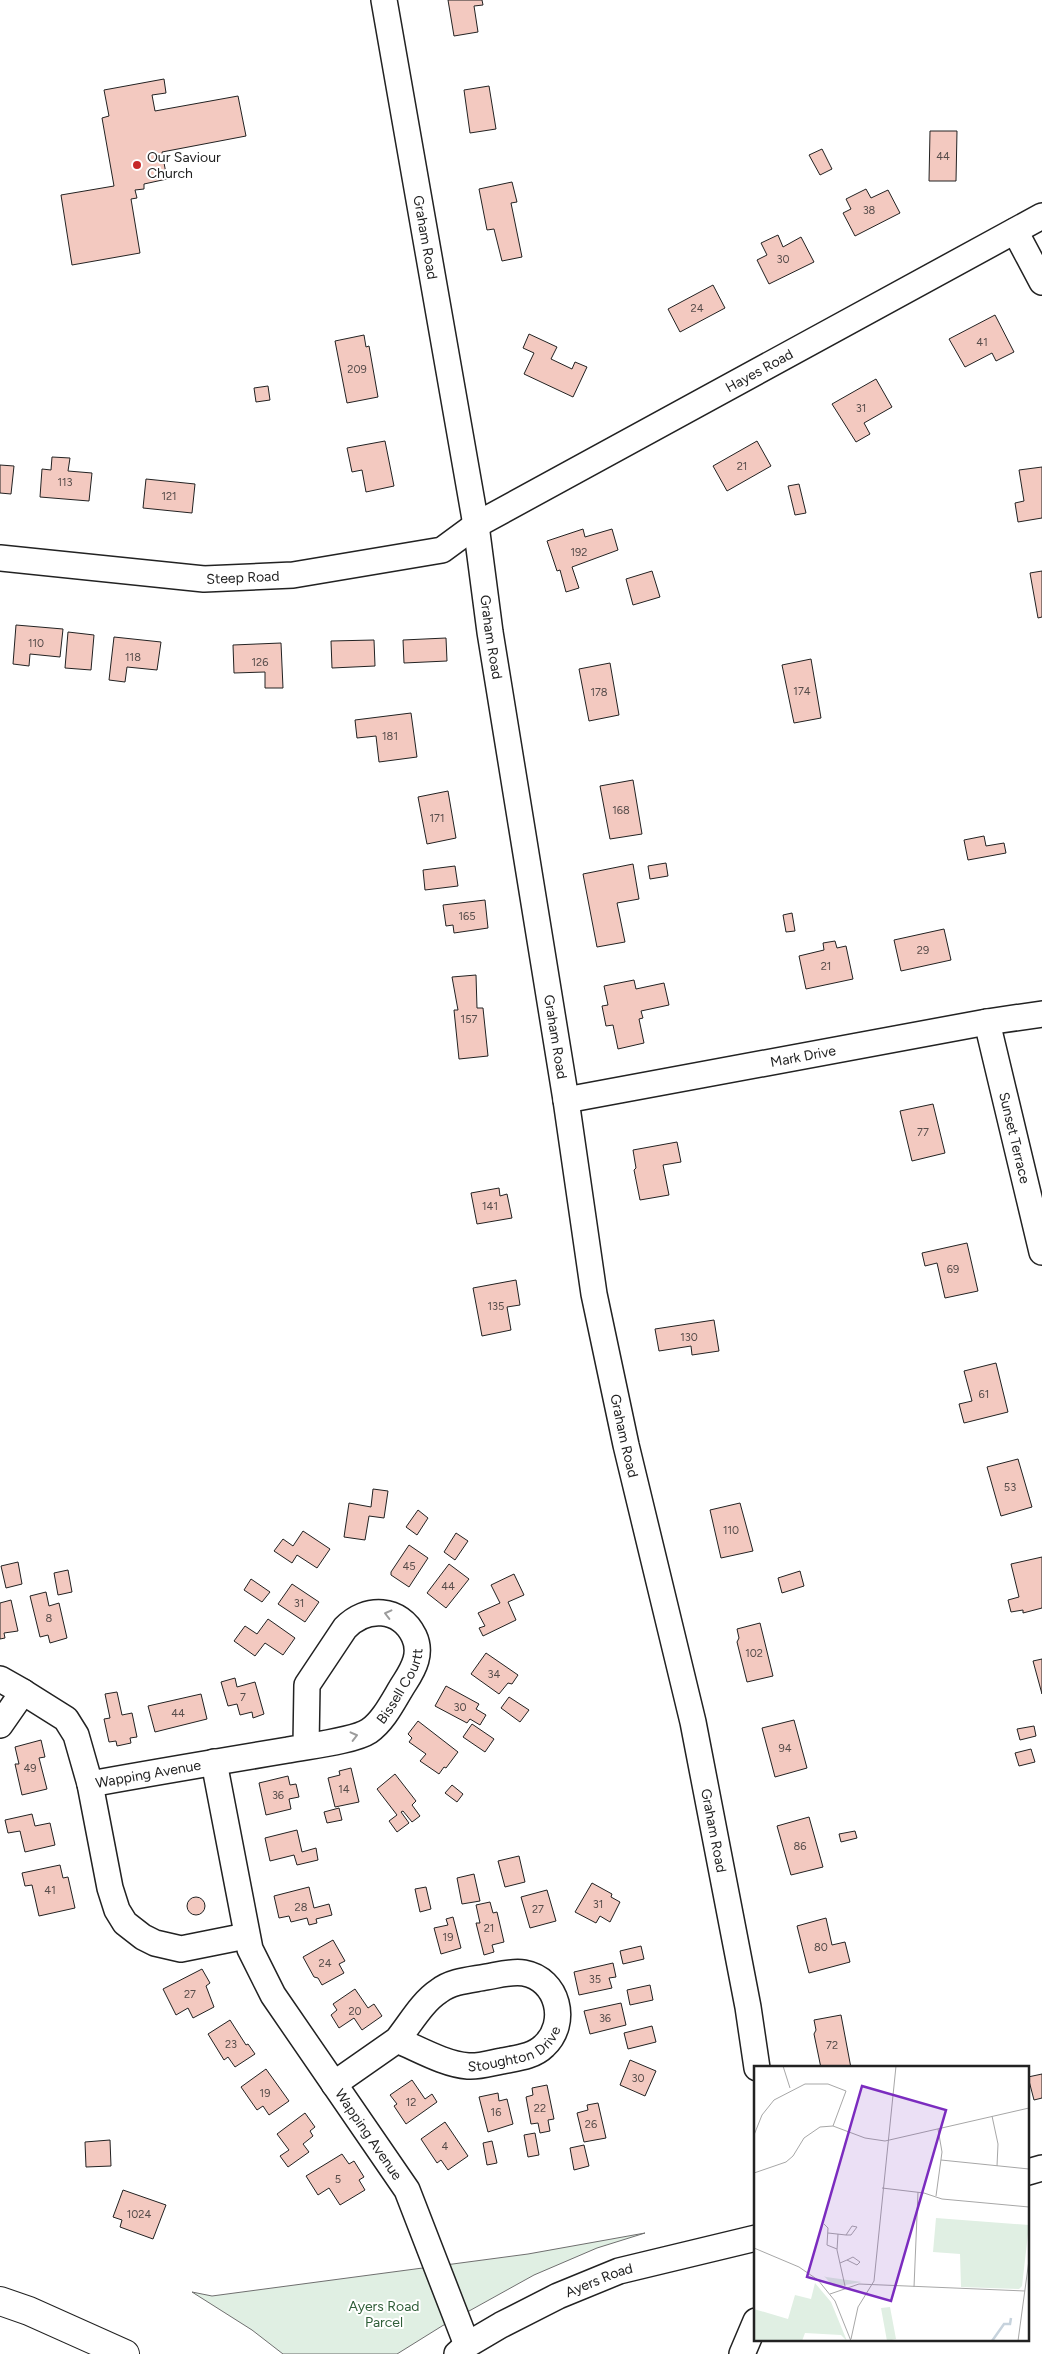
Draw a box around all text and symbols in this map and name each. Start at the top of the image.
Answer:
place label: Our Saviour Church [147,149,221,182]
house number: 44 [936,150,950,163]
marker: Our Saviour Church [131,159,143,171]
street label: Graham Road [410,194,441,281]
house number: 38 [863,204,876,217]
house number: 30 [776,253,790,266]
house number: 24 [691,302,704,315]
house number: 41 [976,336,988,349]
street label: Hayes Road [722,345,796,396]
house number: 209 [347,363,367,376]
house number: 31 [856,402,866,415]
house number: 21 [737,460,747,473]
house number: 113 [57,476,73,489]
house number: 121 [161,490,177,503]
house number: 192 [571,546,587,559]
street label: Steep Road [206,567,280,587]
street label: Graham Road [477,594,506,680]
house number: 110 [28,637,44,650]
house number: 118 [125,651,141,664]
house number: 126 [252,656,268,669]
house number: 174 [793,685,811,698]
house number: 178 [590,686,608,699]
house number: 181 [382,730,398,743]
house number: 168 [612,804,630,817]
house number: 171 [430,812,445,825]
house number: 165 [458,910,476,923]
house number: 29 [917,944,929,957]
house number: 21 [821,960,831,973]
street label: Graham Road [541,993,571,1080]
house number: 157 [461,1013,477,1026]
street label: Mark Drive [769,1042,838,1071]
street label: Sunset Terrace [996,1090,1034,1186]
house number: 77 [917,1126,929,1139]
house number: 141 [482,1200,498,1213]
house number: 69 [947,1263,959,1276]
house number: 135 [488,1300,504,1313]
house number: 130 [680,1331,698,1344]
house number: 61 [979,1388,989,1401]
street label: Graham Road [607,1392,642,1479]
house number: 53 [1004,1481,1016,1494]
house number: 110 [723,1524,739,1537]
house number: 45 [402,1560,416,1573]
house number: 44 [441,1580,455,1593]
house number: 31 [294,1597,304,1610]
one-way arrow [384,1610,392,1620]
house number: 8 [46,1612,53,1625]
house number: 102 [745,1647,763,1660]
street label: Bissell Courtt [373,1648,426,1727]
house number: 34 [488,1668,501,1681]
house number: 7 [240,1691,246,1704]
house number: 30 [453,1701,467,1714]
house number: 44 [171,1707,185,1720]
one-way arrow [350,1732,358,1742]
house number: 94 [778,1742,792,1755]
street label: Wapping Avenue [94,1756,202,1791]
house number: 49 [23,1762,37,1775]
house number: 14 [338,1783,350,1796]
street label: Graham Road [698,1787,730,1874]
house number: 36 [272,1789,284,1802]
house number: 86 [794,1840,806,1853]
house number: 41 [44,1884,56,1897]
house number: 31 [593,1898,603,1911]
house number: 28 [295,1901,308,1914]
house number: 27 [532,1903,544,1916]
house number: 21 [484,1922,494,1935]
house number: 19 [443,1931,453,1944]
house number: 80 [814,1941,828,1954]
house number: 24 [319,1957,332,1970]
house number: 35 [589,1973,601,1986]
house number: 27 [184,1988,196,2001]
house number: 20 [348,2005,362,2018]
house number: 36 [599,2012,611,2025]
street label: Stoughton Drive [468,2023,564,2075]
house number: 23 [225,2038,237,2051]
house number: 72 [826,2039,838,2052]
inset map [754,2066,1030,2342]
house number: 30 [631,2072,645,2085]
street label: Wapping Avenue [332,2086,406,2183]
house number: 19 [260,2087,270,2100]
house number: 12 [406,2096,416,2109]
house number: 22 [534,2102,546,2115]
house number: 16 [491,2106,501,2119]
house number: 26 [585,2118,597,2131]
house number: 4 [442,2140,449,2153]
house number: 5 [335,2173,341,2186]
house number: 1024 [127,2208,151,2221]
street label: Ayers Road [563,2260,634,2301]
park label: Ayers Road Parcel [348,2298,420,2331]

